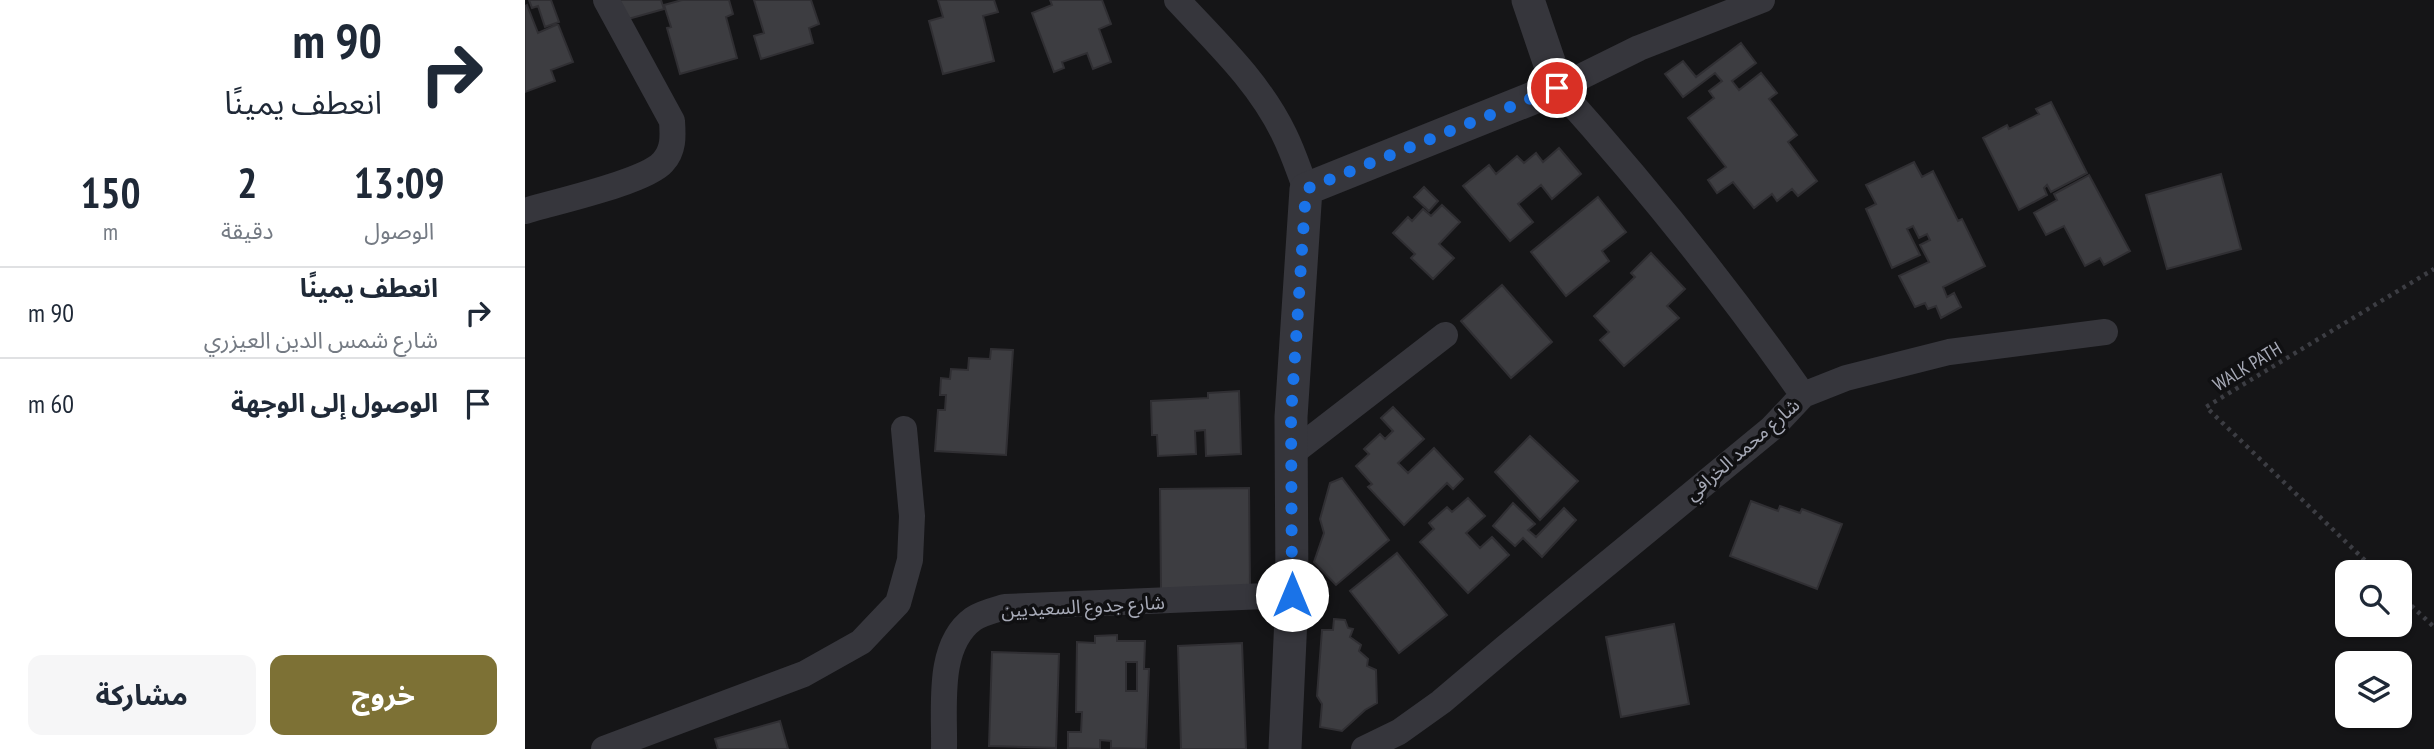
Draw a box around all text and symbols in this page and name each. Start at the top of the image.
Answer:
text: 90 m [293,8,382,72]
icon: right [406,28,497,119]
pin [1527,58,1587,118]
icon: arrive [1538,69,1576,107]
text: انعطف يمينًا [224,81,382,123]
text: 2 [237,155,257,210]
text: 13:09 [354,155,445,210]
text: 150 [80,165,141,220]
text: دقيقة [221,216,273,245]
text: الوصول [364,216,434,245]
text: m [103,217,118,246]
text: انعطف يمينًا [300,271,438,304]
icon: right [459,294,497,332]
text: 90 m [28,296,74,329]
text: شارع شمس الدين العيزري [204,325,438,354]
street label: WALK PATH [2208,336,2286,396]
icon: arrive [459,385,497,423]
text: الوصول إلى الوجهة [231,386,438,419]
text: 60 m [28,387,74,420]
street label: شارع محمد الخرافي [1680,393,1806,508]
position arrow [1255,558,1329,632]
map controls [2335,560,2412,728]
button: search [2335,560,2412,637]
street label: شارع جدوع السعيديين [1001,590,1166,624]
button: layers [2335,651,2412,728]
button: مشاركة [28,655,256,735]
button: خروج [270,655,497,735]

